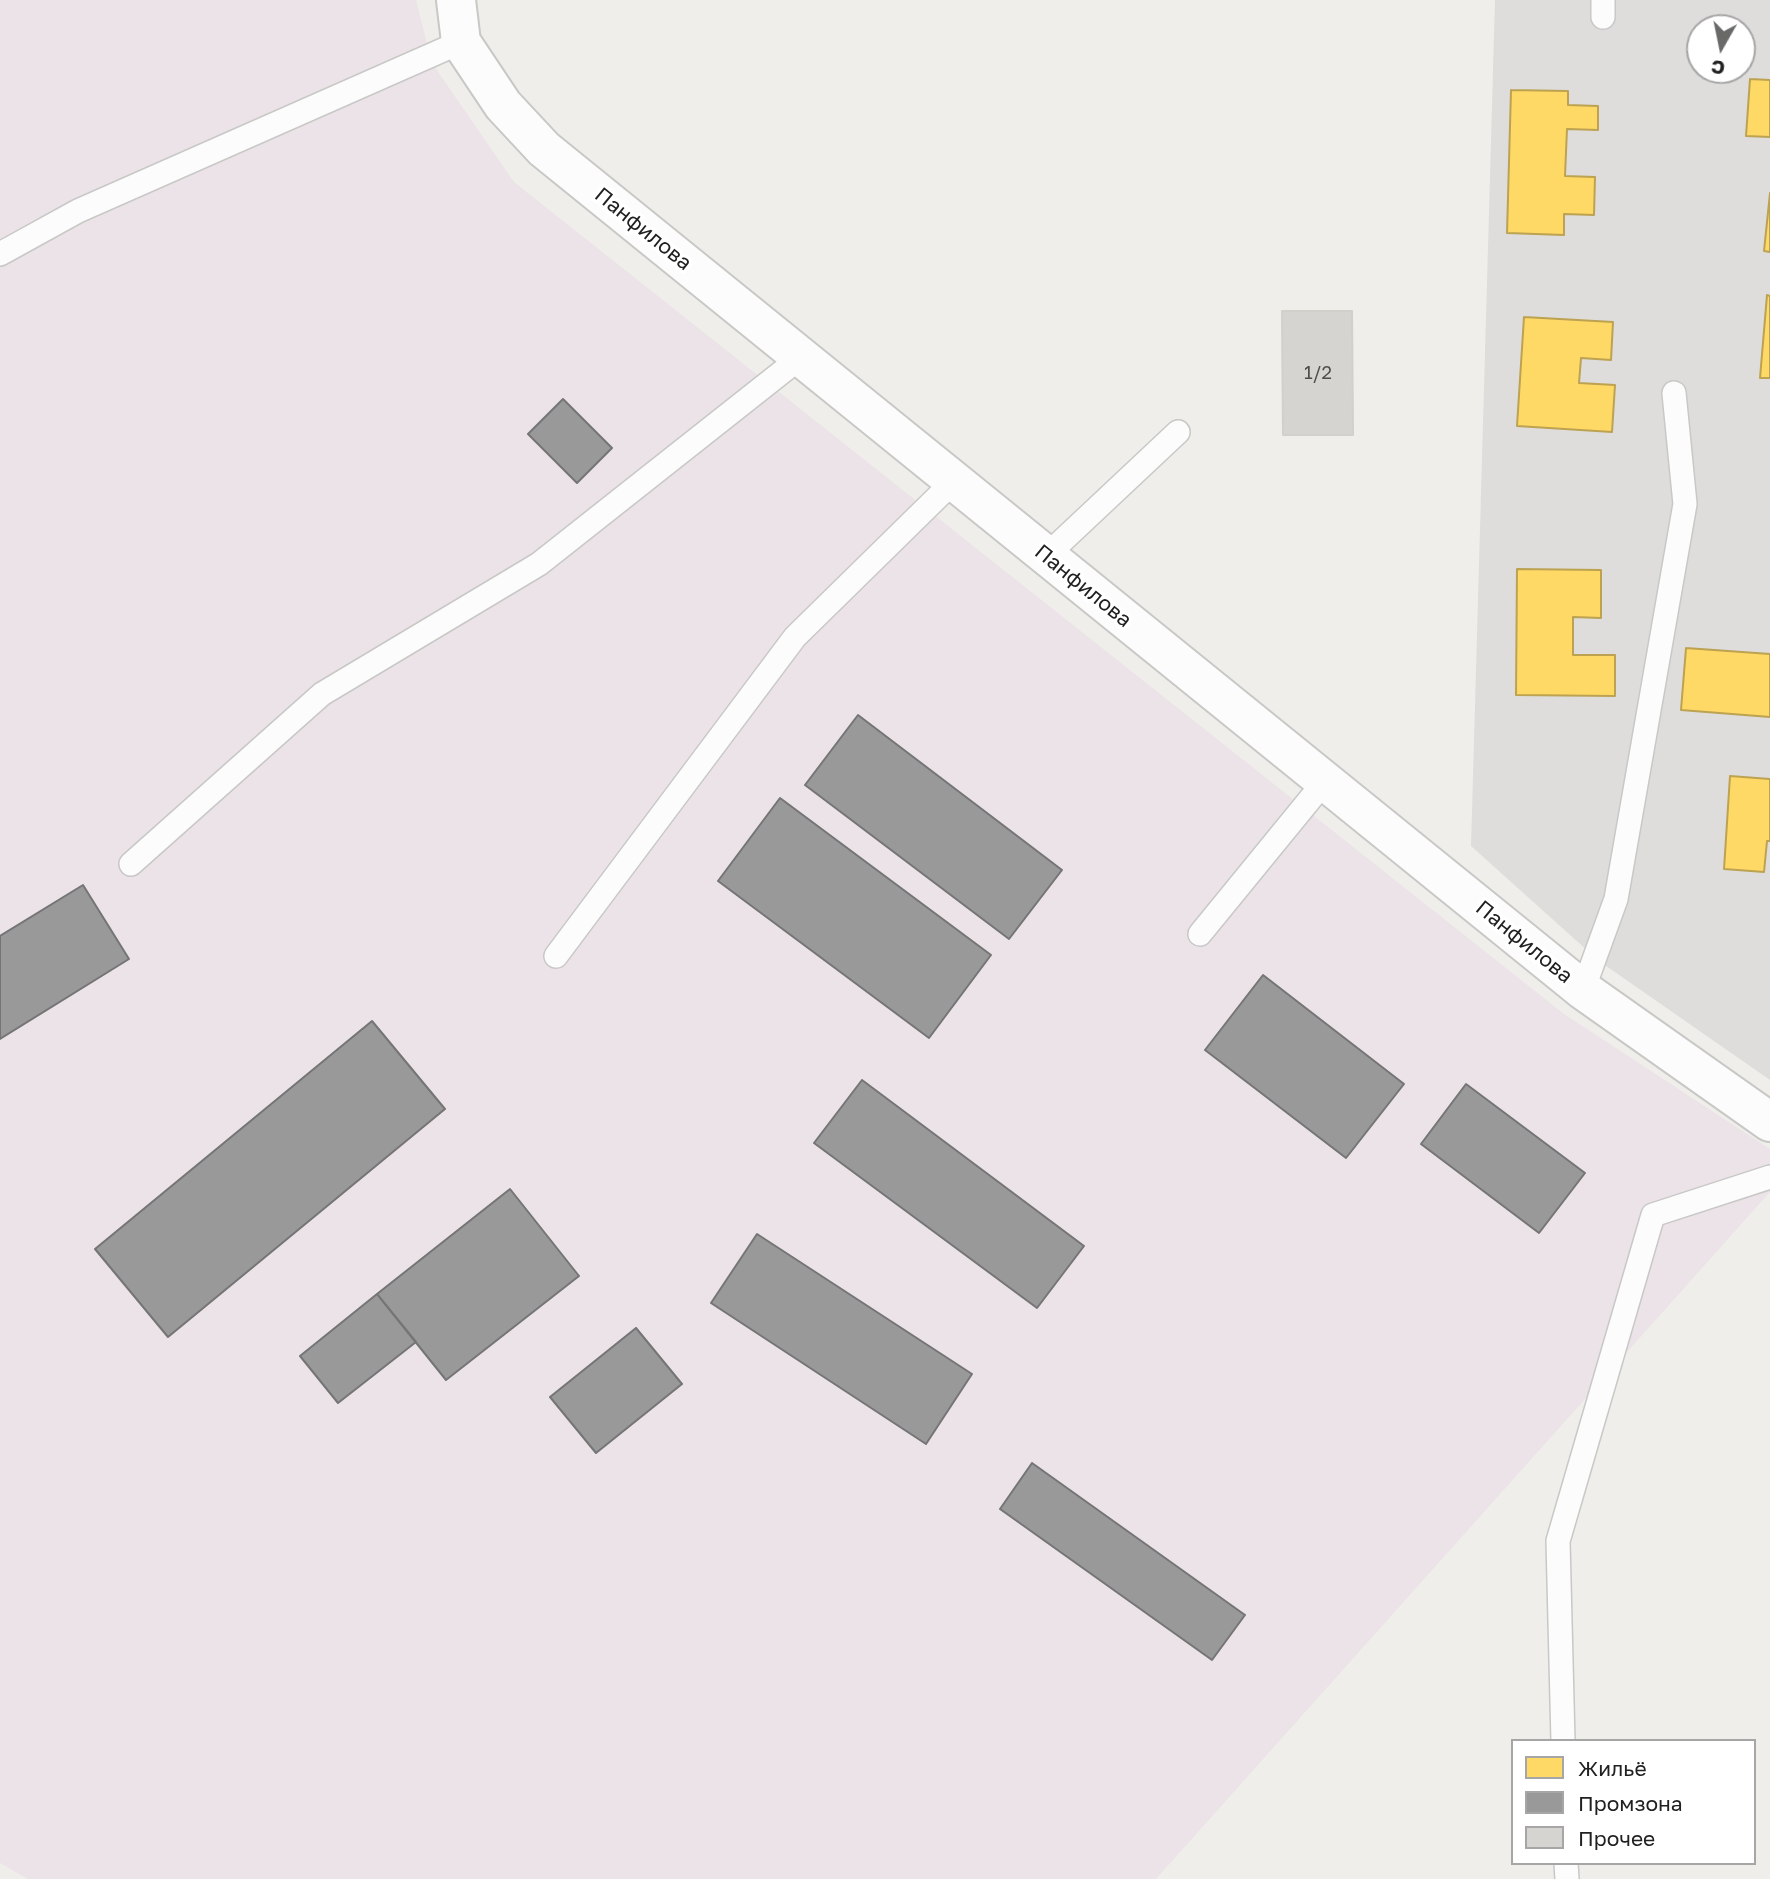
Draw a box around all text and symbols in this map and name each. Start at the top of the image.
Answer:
north arrow [1686,14,1756,84]
text: С [1709,56,1726,81]
street label: Панфилова [589,182,697,276]
house number: 1/2 [1304,362,1332,384]
street label: Панфилова [1029,539,1137,633]
street label: Панфилова [1470,895,1578,989]
legend [1511,1739,1756,1865]
text: Жильё [1578,1755,1647,1781]
text: Промзона [1578,1790,1683,1816]
text: Прочее [1578,1825,1655,1851]

